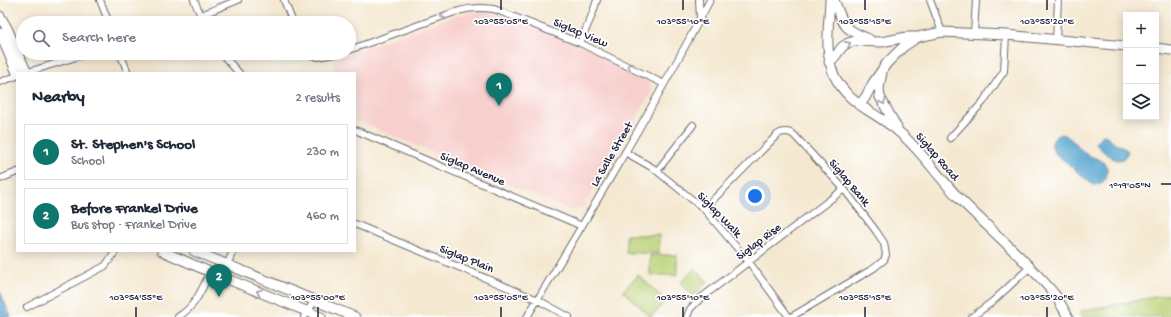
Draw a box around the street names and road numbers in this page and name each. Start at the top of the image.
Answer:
street label: Siglap View [551,16,610,52]
street label: La Salle Street [589,119,637,190]
street label: Siglap Road [912,130,962,185]
street label: Siglap Avenue [438,150,508,190]
street label: Siglap Bank [825,157,873,211]
street label: Siglap Walk [693,190,745,242]
street label: Siglap Rise [734,221,785,264]
street label: Siglap Plain [437,243,496,277]

